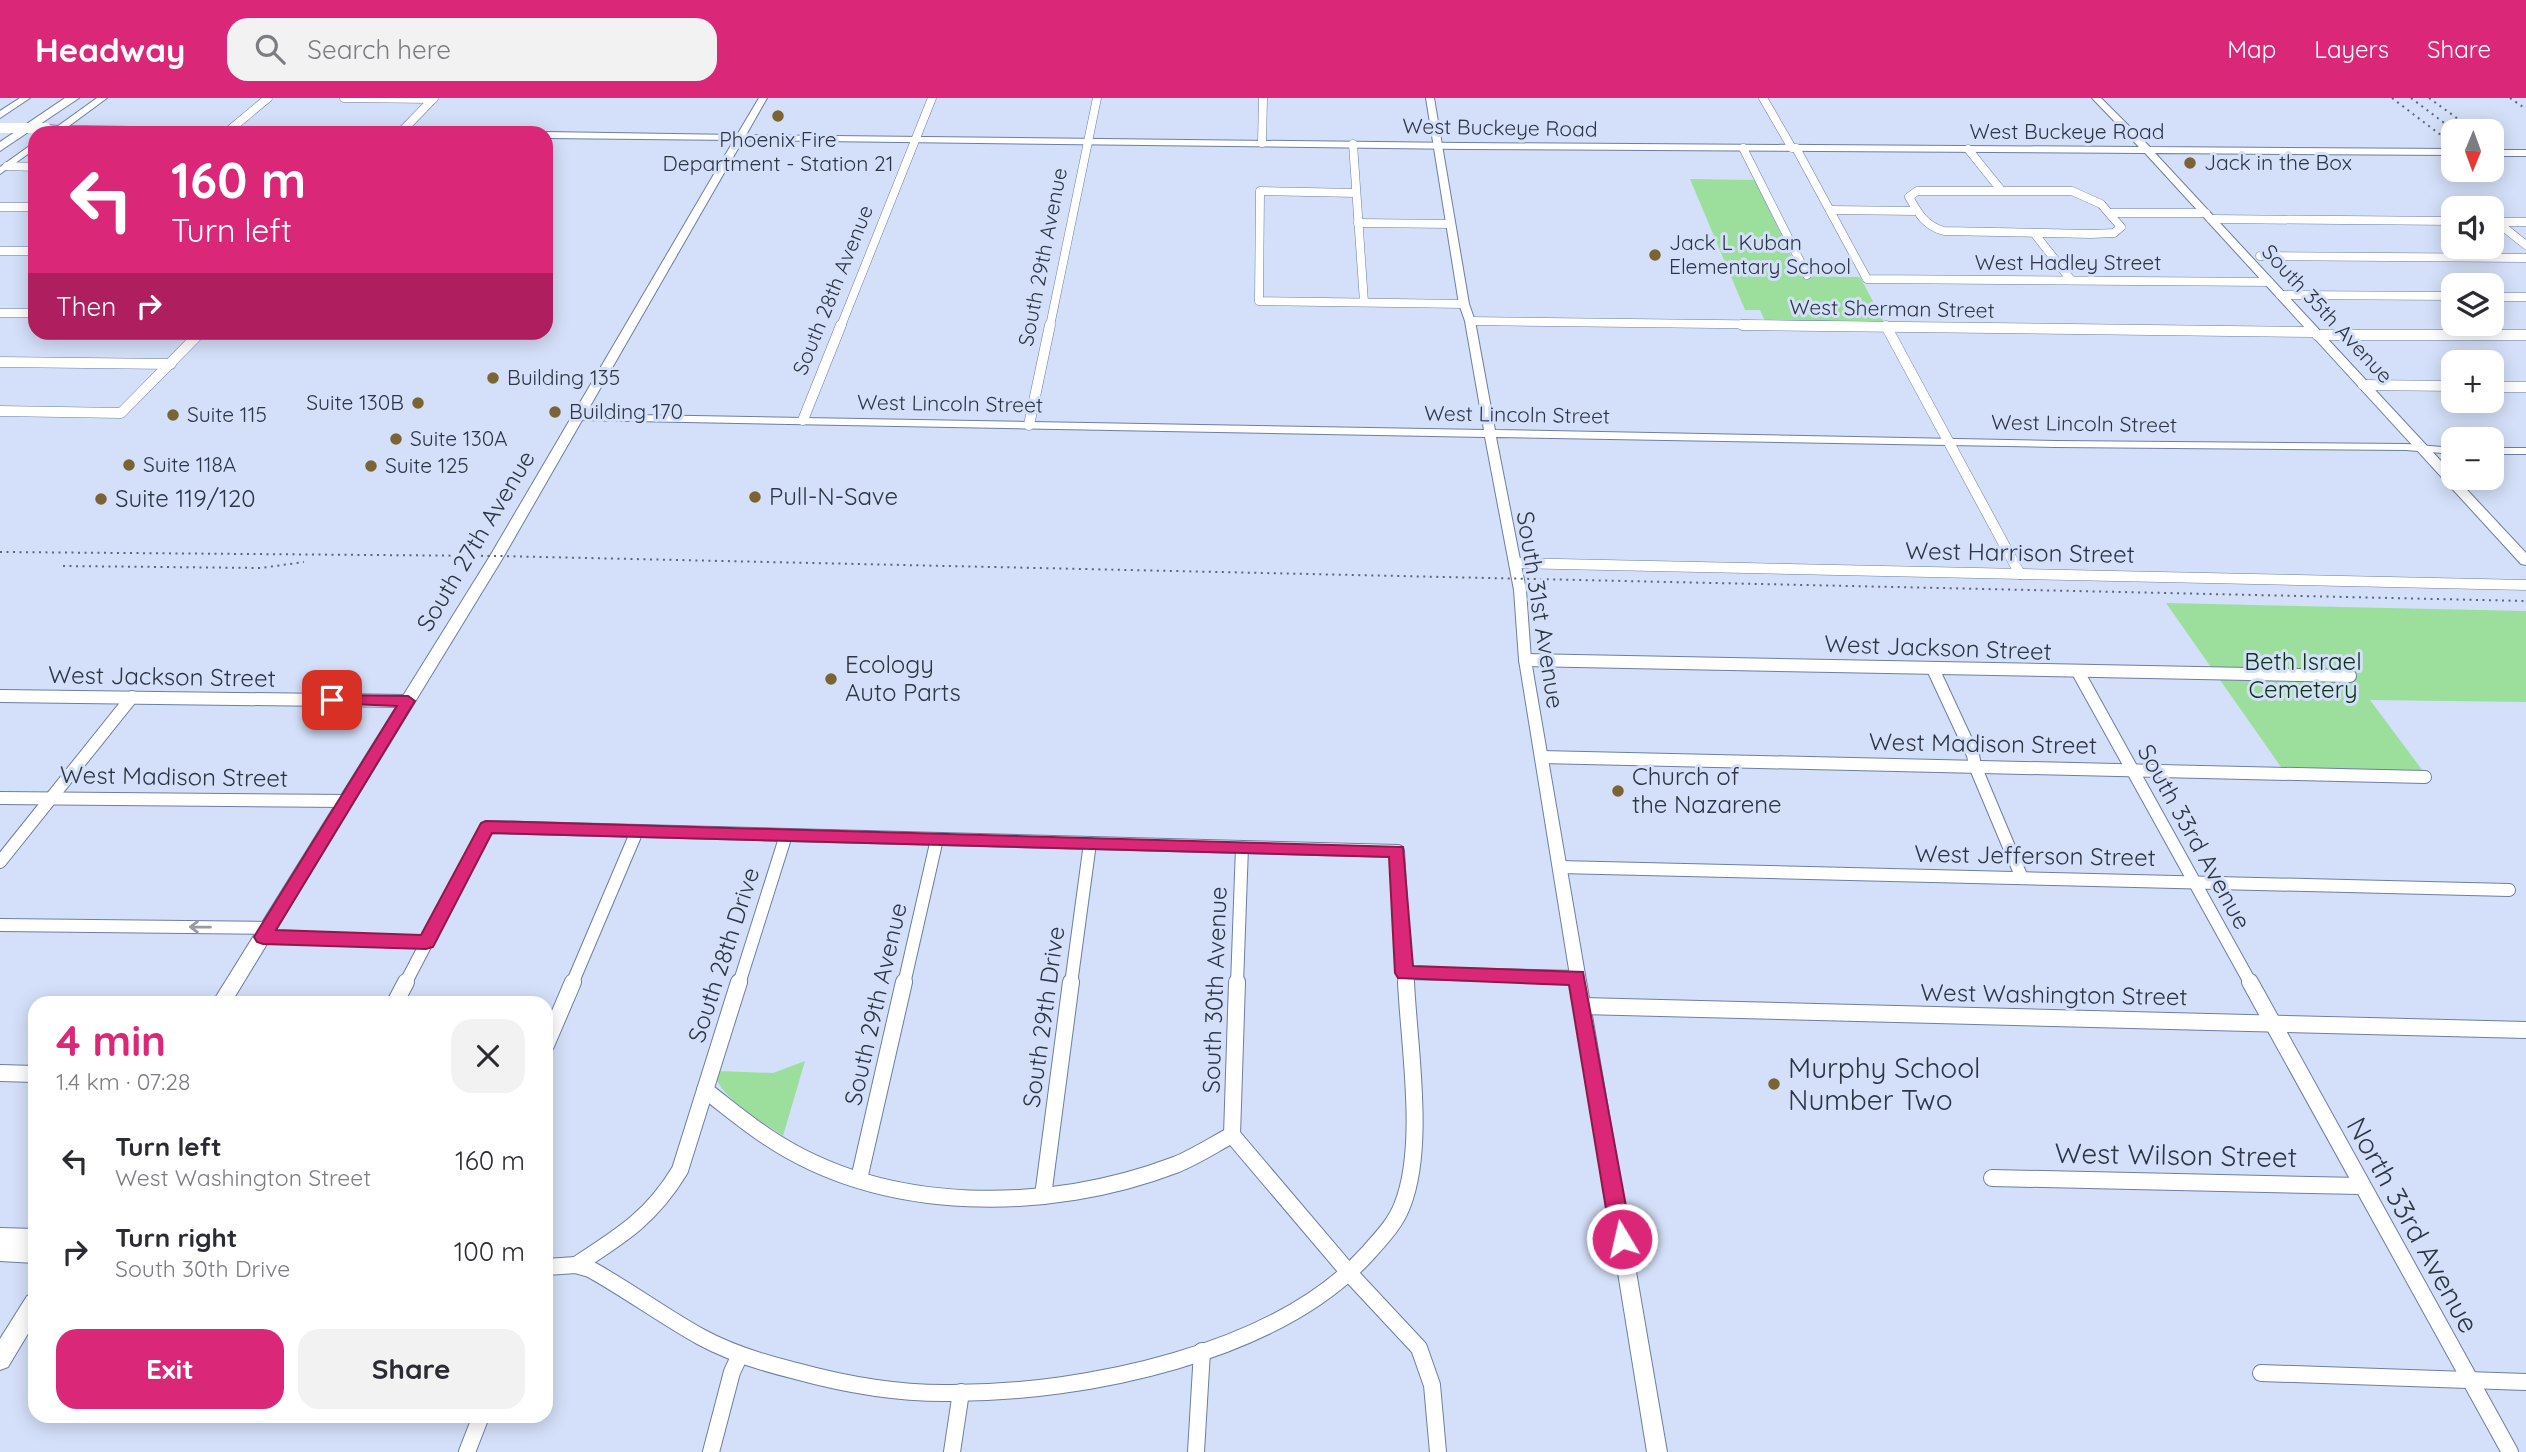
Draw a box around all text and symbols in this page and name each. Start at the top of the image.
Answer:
search box [227,18,717,81]
text: Headway [35,29,185,70]
icon: search [251,30,289,68]
text: Search here [307,33,451,66]
text: Map [2227,34,2276,64]
text: Layers [2314,34,2389,64]
text: Share [2427,34,2491,64]
marker: Phoenix Fire Department - Station 21 [770,108,786,124]
street label: West Buckeye Road [1402,112,1598,142]
street label: West Buckeye Road [1969,118,2165,144]
north arrow [2441,119,2504,182]
map controls [2441,119,2504,490]
place label: Phoenix Fire Department - Station 21 [663,126,893,176]
text: 160 m [171,149,306,210]
place label: Jack in the Box [2204,149,2352,175]
icon: left [56,154,147,245]
marker: Jack in the Box [2182,155,2198,171]
street label: South 29th Avenue [1012,165,1072,348]
button: sound [2441,196,2504,259]
street label: South 28th Avenue [786,201,878,378]
text: Turn left [171,210,292,250]
place label: Jack L Kuban Elementary School [1669,229,1851,279]
street label: South 35th Avenue [2257,239,2399,388]
marker: Jack L Kuban Elementary School [1647,247,1663,263]
street label: West Hadley Street [1975,249,2161,275]
button: layers [2441,273,2504,336]
icon: right [130,287,168,325]
text: Then [56,290,116,323]
street label: West Sherman Street [1789,293,1995,323]
button: + [2441,350,2504,413]
place label: Building 135 [507,364,620,390]
marker: Building 135 [485,370,501,386]
street label: West Lincoln Street [857,388,1043,418]
place label: Suite 130B [306,389,404,415]
marker: Suite 130B [410,395,426,411]
place label: Building 170 [569,398,683,424]
street label: West Lincoln Street [1424,399,1610,429]
place label: Suite 115 [187,401,267,427]
marker: Building 170 [547,404,563,420]
marker: Suite 115 [165,407,181,423]
street label: West Lincoln Street [1991,408,2177,438]
place label: Suite 130A [410,425,508,451]
button: − [2441,427,2504,490]
marker: Suite 130A [388,431,404,447]
street label: South 27th Avenue [409,445,541,636]
place label: Suite 118A [143,451,236,477]
place label: Suite 125 [385,452,469,478]
marker: Suite 118A [121,457,137,473]
marker: Suite 125 [363,458,379,474]
place label: Pull-N-Save [769,481,898,511]
place label: Suite 119/120 [115,483,256,513]
marker: Pull-N-Save [747,489,763,505]
marker: Suite 119/120 [93,491,109,507]
street label: South 31st Avenue [1511,509,1571,711]
street label: West Harrison Street [1905,535,2135,569]
street label: West Jackson Street [1824,628,2052,666]
park label: Beth Israel Cemetery [2244,646,2362,704]
place label: Ecology Auto Parts [845,649,961,707]
street label: West Jackson Street [48,659,276,693]
pin [302,670,362,730]
marker: Ecology Auto Parts [823,671,839,687]
icon: arrive [313,681,351,719]
street label: West Madison Street [1869,726,2097,760]
street label: South 33rd Avenue [2132,739,2258,934]
street label: West Madison Street [60,759,288,793]
place label: Church of the Nazarene [1632,761,1782,819]
marker: Church of the Nazarene [1610,783,1626,799]
street label: West Jefferson Street [1914,838,2156,872]
street label: South 28th Drive [681,863,765,1046]
street label: South 30th Avenue [1195,886,1233,1094]
street label: South 29th Avenue [837,900,913,1108]
one-way arrow [189,920,212,934]
street label: South 29th Drive [1015,924,1071,1109]
street label: West Washington Street [1920,977,2188,1011]
text: 4 min [56,1014,166,1067]
button: close [451,1019,525,1093]
place label: Murphy School Number Two [1788,1050,1981,1117]
text: 1.4 km · 07:28 [56,1067,190,1096]
marker: Murphy School Number Two [1766,1076,1782,1092]
street label: North 33rd Avenue [2340,1111,2487,1339]
text: Turn left [115,1130,222,1163]
street label: West Wilson Street [2054,1135,2298,1174]
icon: left [56,1142,94,1180]
text: 160 m [455,1144,525,1177]
text: West Washington Street [115,1163,371,1192]
position arrow [1585,1202,1659,1276]
text: Turn right [115,1221,237,1254]
icon: right [56,1233,94,1271]
text: 100 m [454,1235,525,1268]
text: South 30th Drive [115,1254,290,1283]
button: Exit [56,1329,284,1409]
button: Share [298,1329,525,1409]

